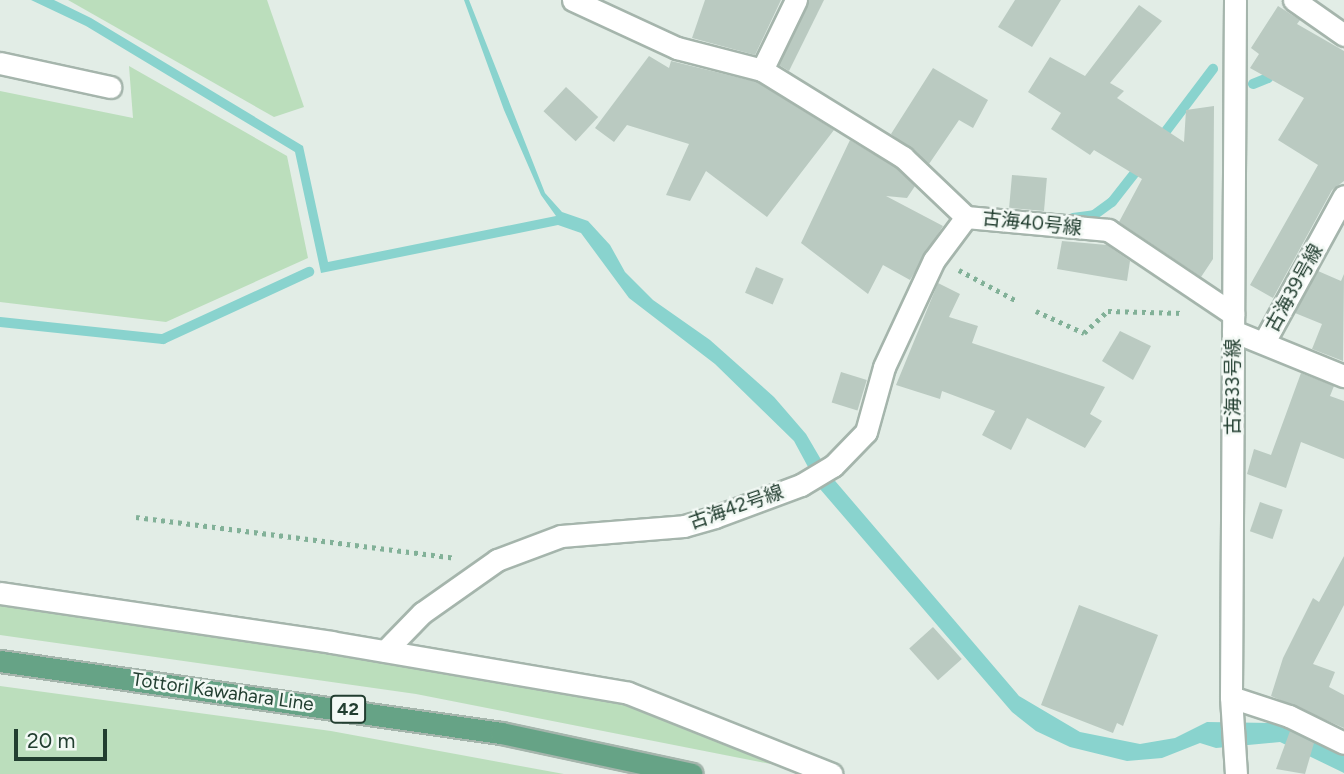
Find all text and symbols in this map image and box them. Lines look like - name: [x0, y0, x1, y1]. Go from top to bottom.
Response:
- street label: 古海40号線: [981, 206, 1083, 240]
- street label: 古海39号線: [1260, 240, 1328, 336]
- street label: 古海33号線: [1222, 339, 1244, 435]
- street label: 古海42号線: [686, 480, 786, 534]
- street label: Tottori Kawahara Line: [131, 668, 315, 716]
- road number: 42: [329, 694, 367, 724]
- scale bar: [18, 714, 110, 758]
- text: 20 m: [27, 728, 75, 753]

